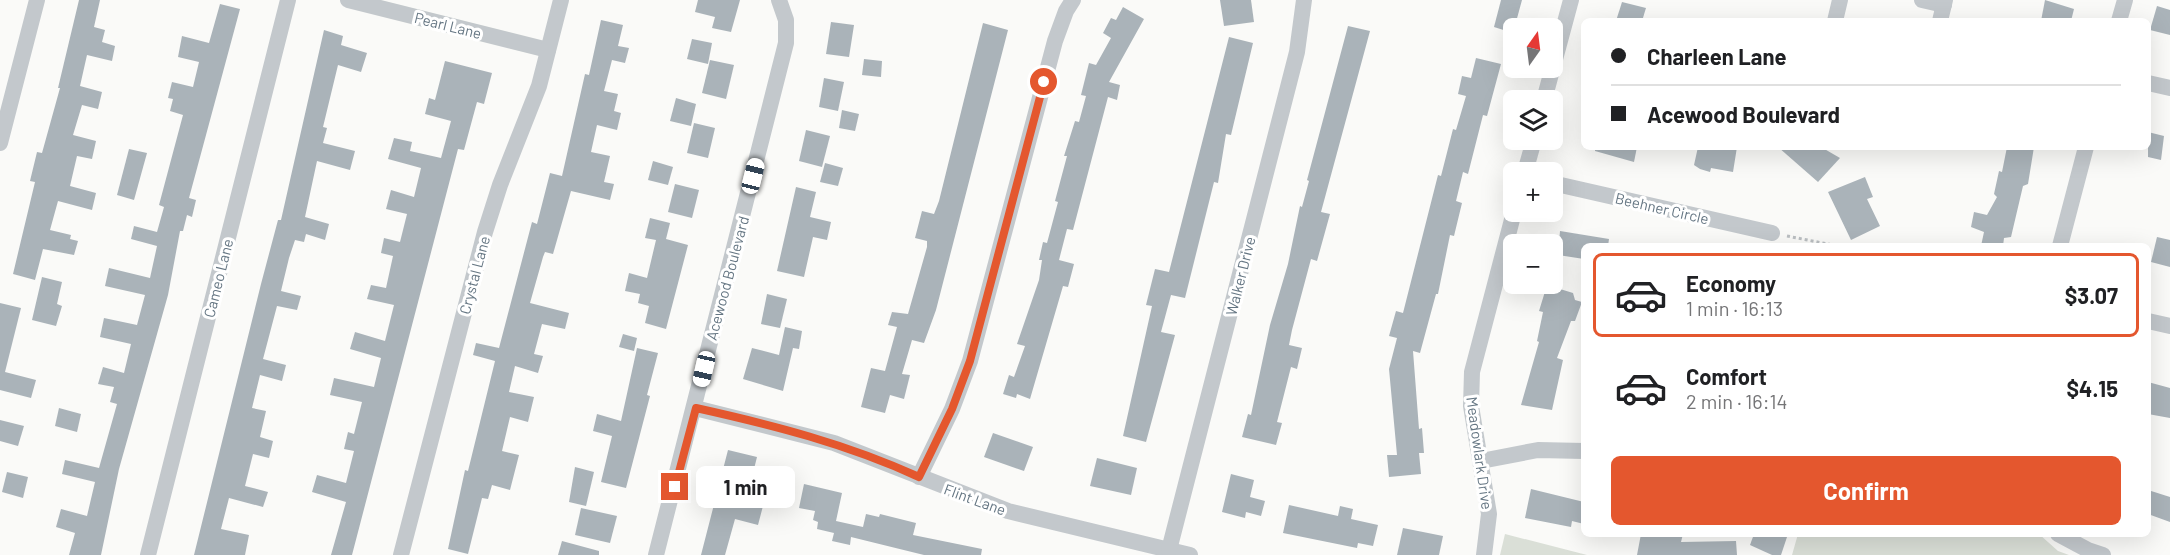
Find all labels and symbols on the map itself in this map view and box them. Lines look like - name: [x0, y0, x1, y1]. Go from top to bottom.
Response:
- street label: Pearl Lane: [413, 8, 483, 42]
- north arrow: [1503, 18, 1563, 78]
- route start: [1030, 68, 1057, 95]
- car: [740, 156, 766, 196]
- street label: Beehner Circle: [1613, 188, 1711, 228]
- street label: Acewood Boulevard: [702, 214, 752, 342]
- street label: Crystal Lane: [455, 234, 493, 316]
- street label: Walker Drive: [1222, 235, 1258, 317]
- street label: Cameo Lane: [200, 237, 236, 319]
- car: [691, 349, 717, 389]
- street label: Meadowlark Drive: [1463, 395, 1497, 511]
- callout: 1 min: [696, 466, 795, 508]
- route end: [661, 473, 688, 500]
- street label: Flint Lane: [942, 480, 1008, 518]

